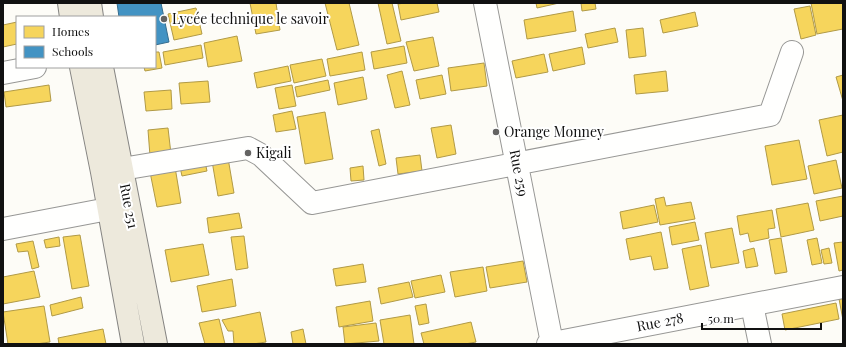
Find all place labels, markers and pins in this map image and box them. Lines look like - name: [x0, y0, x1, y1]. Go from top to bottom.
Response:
- place label: Lycée technique le savoir: [172, 9, 329, 28]
- marker: Lycée technique le savoir: [159, 14, 169, 24]
- place label: Orange Monney: [504, 122, 604, 141]
- marker: Orange Monney: [491, 127, 501, 137]
- place label: Kigali: [256, 143, 292, 162]
- marker: Kigali: [243, 148, 253, 158]

